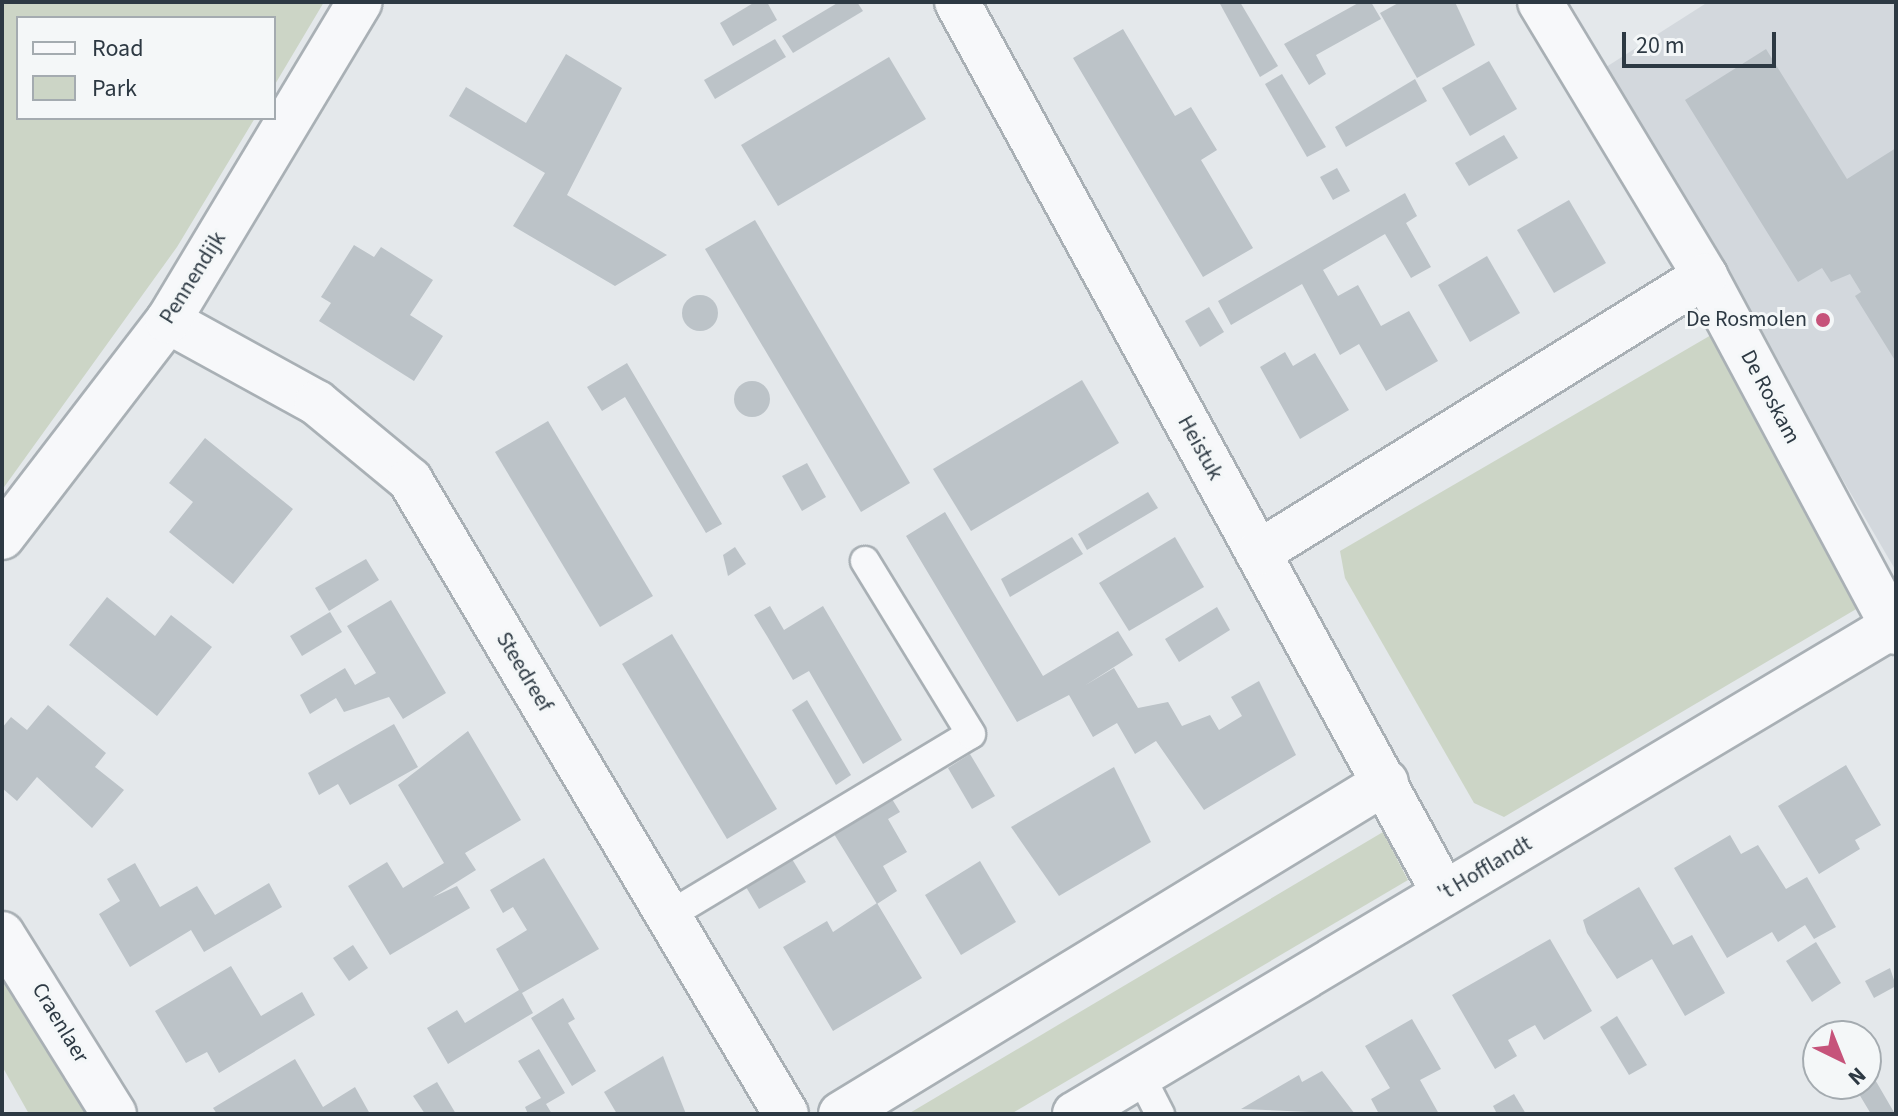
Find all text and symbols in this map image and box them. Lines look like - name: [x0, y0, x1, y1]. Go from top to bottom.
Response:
- legend: [16, 16, 276, 120]
- scale bar: [1626, 16, 1780, 66]
- text: 20 m: [1636, 28, 1685, 63]
- text: Road: [92, 31, 144, 66]
- text: Park: [92, 71, 137, 106]
- street label: Pennendijk: [154, 227, 232, 329]
- place label: De Rosmolen: [1686, 307, 1807, 333]
- marker: De Rosmolen: [1814, 311, 1832, 329]
- street label: De Roskam: [1734, 346, 1806, 448]
- street label: Heistuk: [1172, 411, 1228, 485]
- street label: Steedreef: [490, 627, 558, 717]
- street label: 't Hofflandt: [1433, 831, 1537, 907]
- street label: Craenlaer: [26, 978, 94, 1068]
- north arrow: [1802, 1020, 1882, 1100]
- text: N: [1841, 1059, 1873, 1093]

